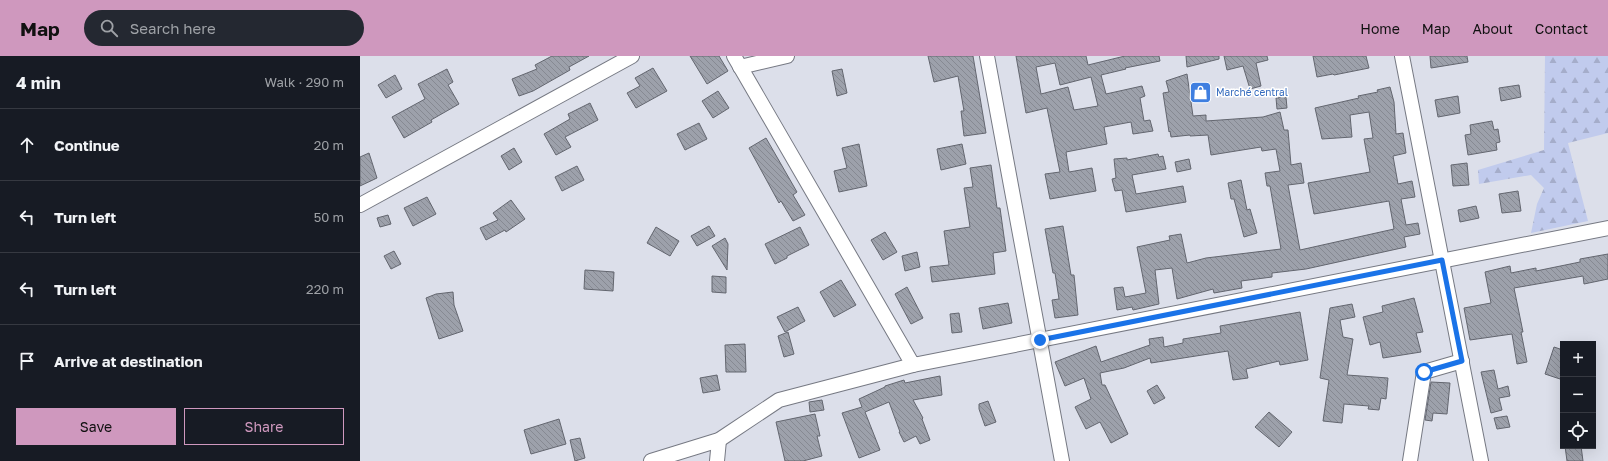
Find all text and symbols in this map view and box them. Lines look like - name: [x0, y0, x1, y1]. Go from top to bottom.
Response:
- search box: [84, 10, 364, 46]
- text: Map: [20, 17, 60, 40]
- icon: search: [98, 17, 120, 39]
- text: Search here: [130, 19, 216, 37]
- text: Home: [1360, 20, 1400, 37]
- text: Map: [1422, 20, 1450, 37]
- text: About: [1472, 20, 1513, 37]
- text: Contact: [1535, 20, 1588, 37]
- text: 4 min: [16, 72, 61, 93]
- text: Walk · 290 m: [265, 74, 344, 90]
- shop icon: Marché central: [1187, 79, 1213, 105]
- place label: Marché central: [1216, 86, 1288, 98]
- icon: ahead: [16, 134, 38, 156]
- text: Continue: [54, 136, 120, 154]
- text: 20 m: [314, 137, 344, 153]
- icon: left: [16, 206, 38, 228]
- text: Turn left: [54, 208, 116, 226]
- text: 50 m: [314, 209, 344, 225]
- icon: left: [16, 278, 38, 300]
- text: Turn left: [54, 280, 116, 298]
- text: 220 m: [306, 281, 344, 297]
- route end: [1031, 331, 1049, 349]
- map controls: [1560, 341, 1596, 449]
- button: +: [1560, 341, 1596, 377]
- icon: arrive: [16, 350, 38, 372]
- text: Arrive at destination: [54, 352, 203, 370]
- route start: [1415, 363, 1433, 381]
- button: −: [1560, 377, 1596, 413]
- button: Save: [16, 408, 176, 445]
- button: Share: [184, 408, 344, 445]
- button: locate: [1560, 413, 1596, 449]

